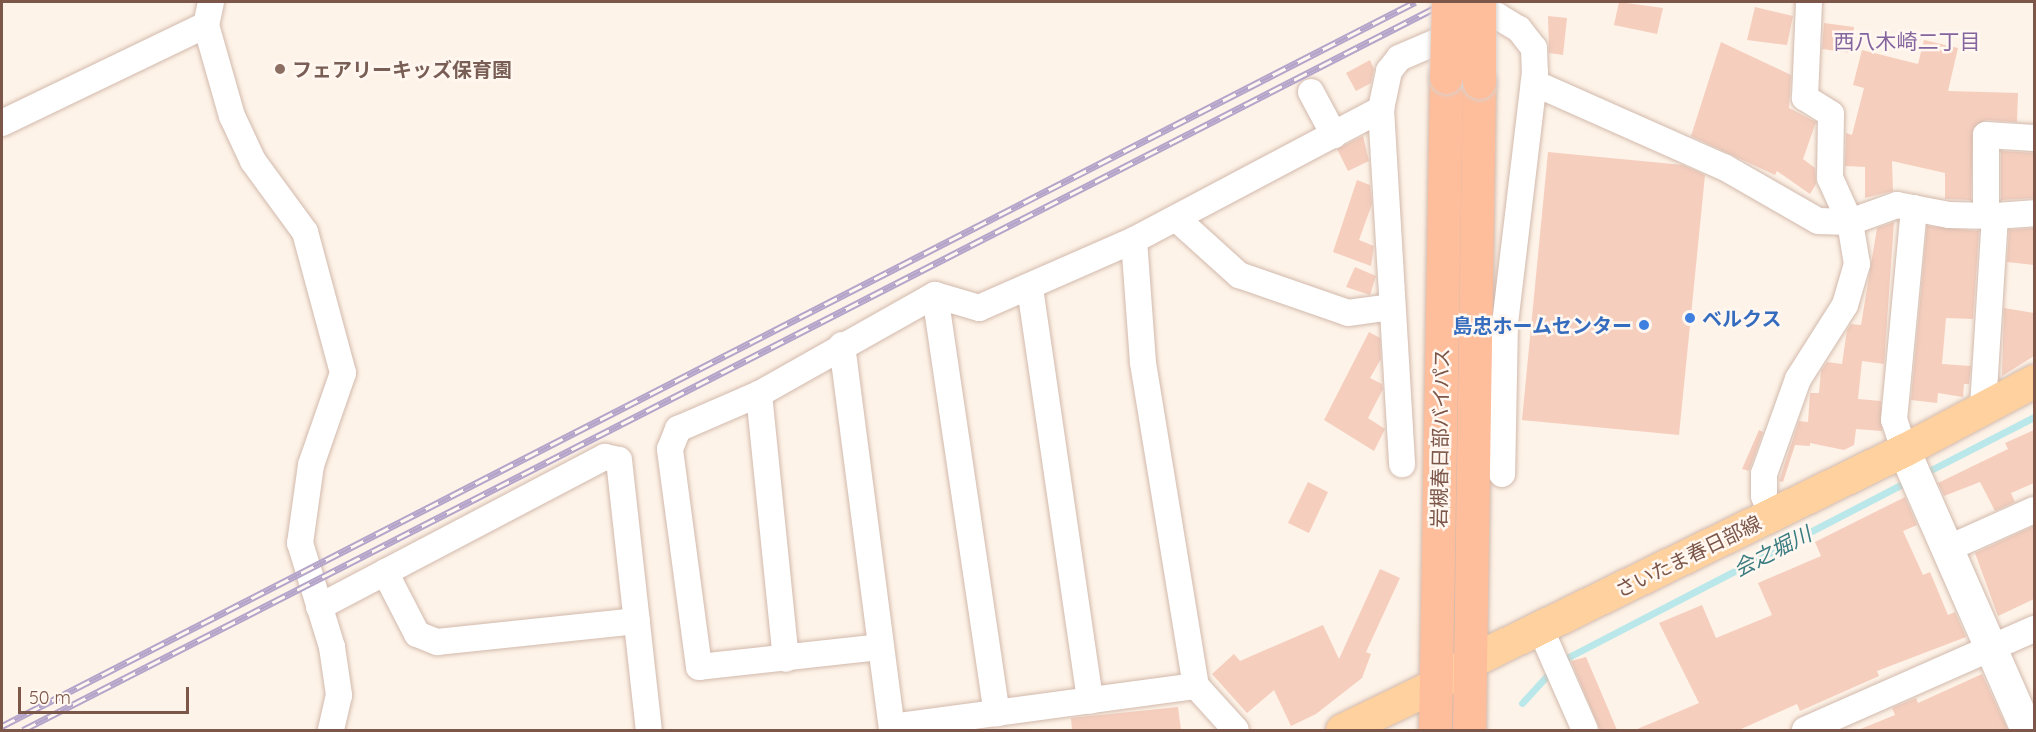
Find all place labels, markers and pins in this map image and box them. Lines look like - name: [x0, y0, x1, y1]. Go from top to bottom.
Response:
- place label: フェアリーキッズ保育園: [292, 57, 512, 81]
- marker: フェアリーキッズ保育園: [273, 62, 287, 76]
- place label: ベルクス: [1702, 306, 1782, 330]
- marker: ベルクス: [1683, 311, 1697, 325]
- place label: 島忠ホームセンター: [1452, 313, 1632, 337]
- marker: 島忠ホームセンター: [1637, 318, 1651, 332]

